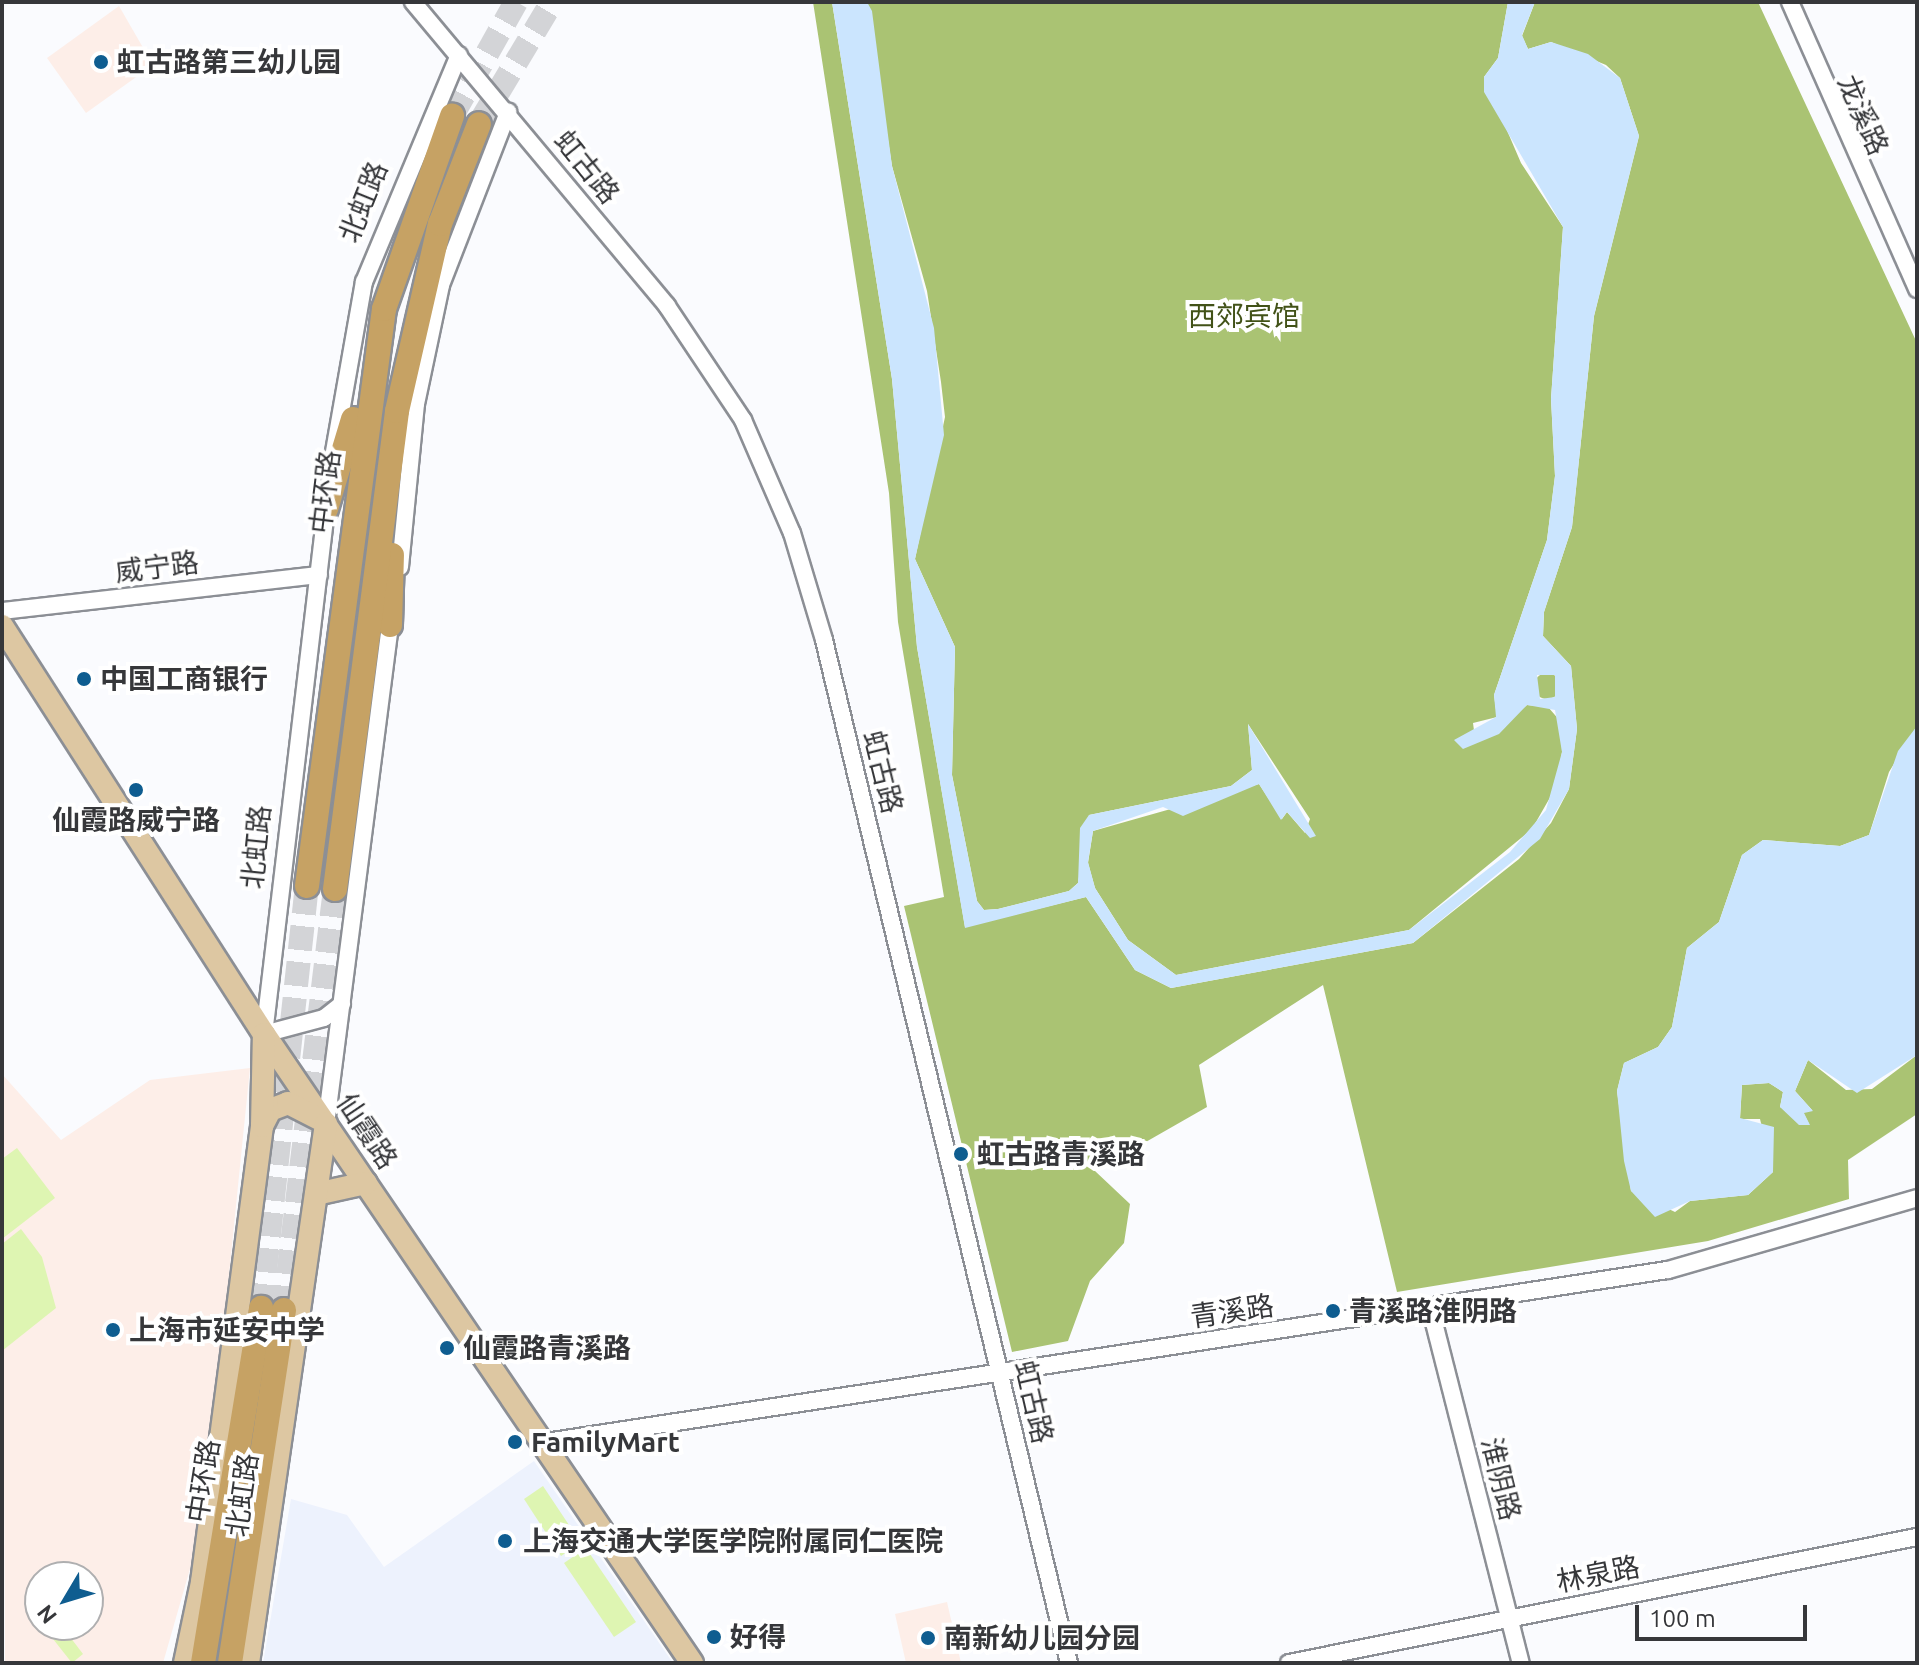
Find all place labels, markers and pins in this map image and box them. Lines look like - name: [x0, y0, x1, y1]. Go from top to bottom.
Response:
- place label: 虹古路第三幼儿园: [117, 45, 341, 79]
- marker: 虹古路第三幼儿园: [92, 53, 110, 71]
- place label: 中国工商银行: [100, 662, 268, 696]
- marker: 中国工商银行: [75, 670, 93, 688]
- marker: 仙霞路威宁路: [127, 781, 145, 799]
- place label: 仙霞路威宁路: [52, 803, 220, 837]
- place label: 虹古路青溪路: [977, 1137, 1145, 1171]
- marker: 虹古路青溪路: [952, 1145, 970, 1163]
- place label: 青溪路淮阴路: [1349, 1294, 1517, 1328]
- marker: 青溪路淮阴路: [1324, 1302, 1342, 1320]
- place label: 上海市延安中学: [129, 1313, 325, 1347]
- marker: 上海市延安中学: [104, 1321, 122, 1339]
- place label: 仙霞路青溪路: [463, 1331, 631, 1365]
- marker: 仙霞路青溪路: [438, 1339, 456, 1357]
- place label: FamilyMart: [531, 1425, 680, 1459]
- marker: FamilyMart: [506, 1433, 524, 1451]
- place label: 上海交通大学医学院附属同仁医院: [523, 1524, 943, 1558]
- marker: 上海交通大学医学院附属同仁医院: [494, 1530, 516, 1552]
- place label: 好得: [730, 1620, 786, 1654]
- place label: 南新幼儿园分园: [944, 1621, 1140, 1655]
- marker: 好得: [705, 1628, 723, 1646]
- marker: 南新幼儿园分园: [919, 1629, 937, 1647]

